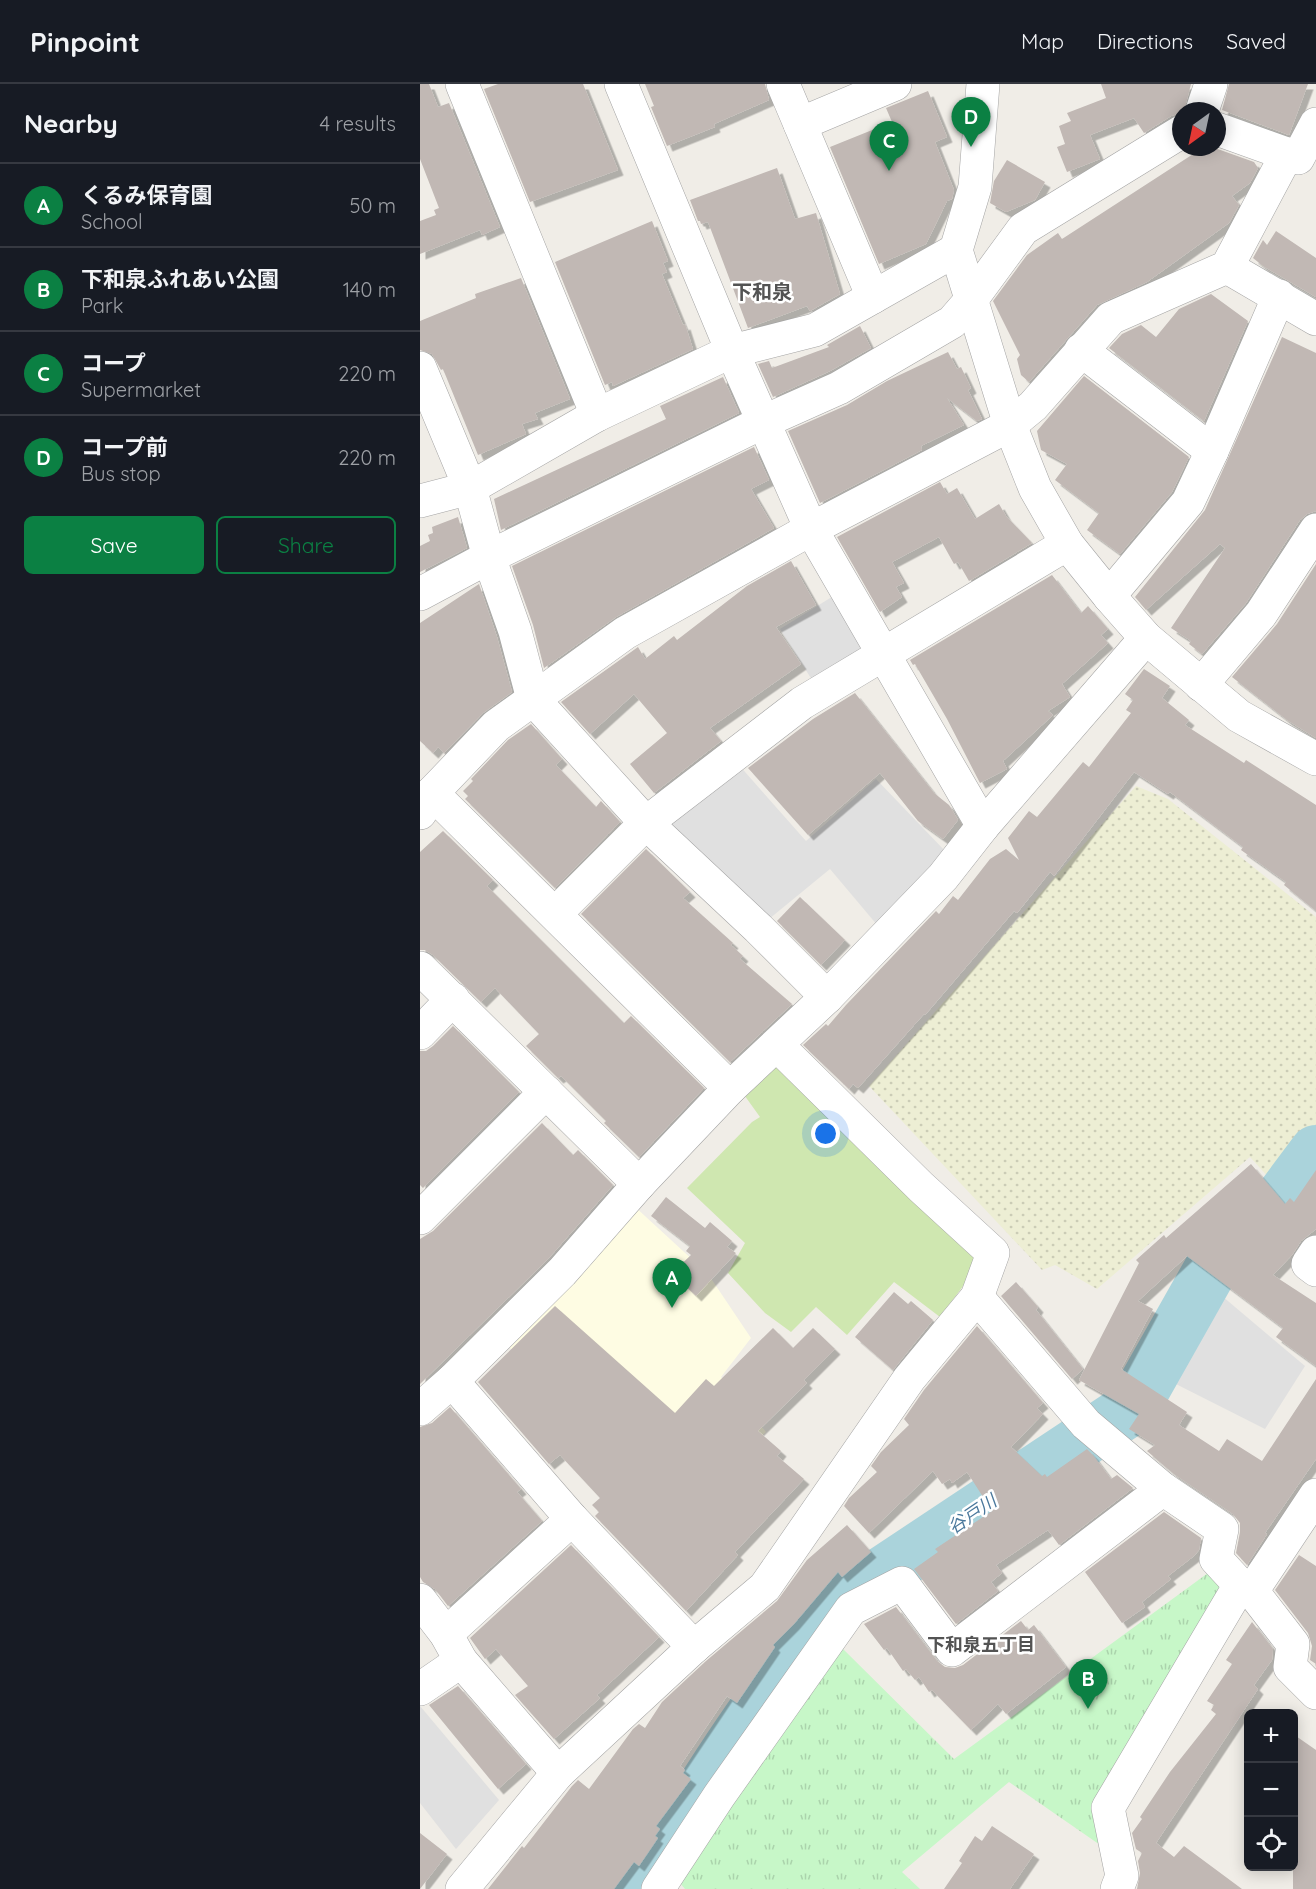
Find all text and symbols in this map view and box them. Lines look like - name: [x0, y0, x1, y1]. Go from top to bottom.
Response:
- text: Pinpoint: [30, 24, 140, 59]
- text: Map: [1021, 28, 1064, 54]
- text: Directions: [1097, 28, 1193, 54]
- text: Saved: [1226, 28, 1286, 54]
- pin: D: [952, 98, 990, 147]
- north arrow: [1172, 102, 1226, 156]
- text: Nearby: [24, 107, 118, 140]
- text: 4 results: [320, 111, 396, 136]
- pin: C: [870, 122, 908, 171]
- text: くるみ保育園: [81, 181, 213, 209]
- text: A: [37, 193, 50, 218]
- text: 50 m: [350, 193, 396, 218]
- text: School: [81, 209, 143, 234]
- text: 下和泉ふれあい公園: [81, 265, 279, 293]
- text: B: [37, 277, 50, 302]
- text: 140 m: [343, 277, 396, 302]
- district label: 下和泉: [732, 279, 792, 304]
- text: Park: [81, 293, 123, 318]
- text: コープ: [81, 349, 146, 377]
- text: C: [37, 361, 50, 386]
- text: 220 m: [338, 361, 396, 386]
- text: Supermarket: [81, 377, 201, 402]
- text: コープ前: [81, 433, 168, 461]
- text: D: [36, 445, 51, 470]
- text: 220 m: [338, 445, 396, 470]
- text: Bus stop: [81, 461, 161, 486]
- button: Save: [24, 516, 204, 574]
- button: Share: [216, 516, 396, 574]
- your location: [811, 1119, 840, 1148]
- pin: A: [652, 1258, 692, 1308]
- water label: 谷戸川: [943, 1488, 1002, 1539]
- district label: 下和泉五丁目: [927, 1633, 1035, 1656]
- pin: B: [1068, 1660, 1108, 1709]
- map controls: [1244, 1709, 1298, 1871]
- button: +: [1244, 1709, 1298, 1763]
- button: −: [1244, 1763, 1298, 1817]
- button: locate: [1244, 1817, 1298, 1871]

